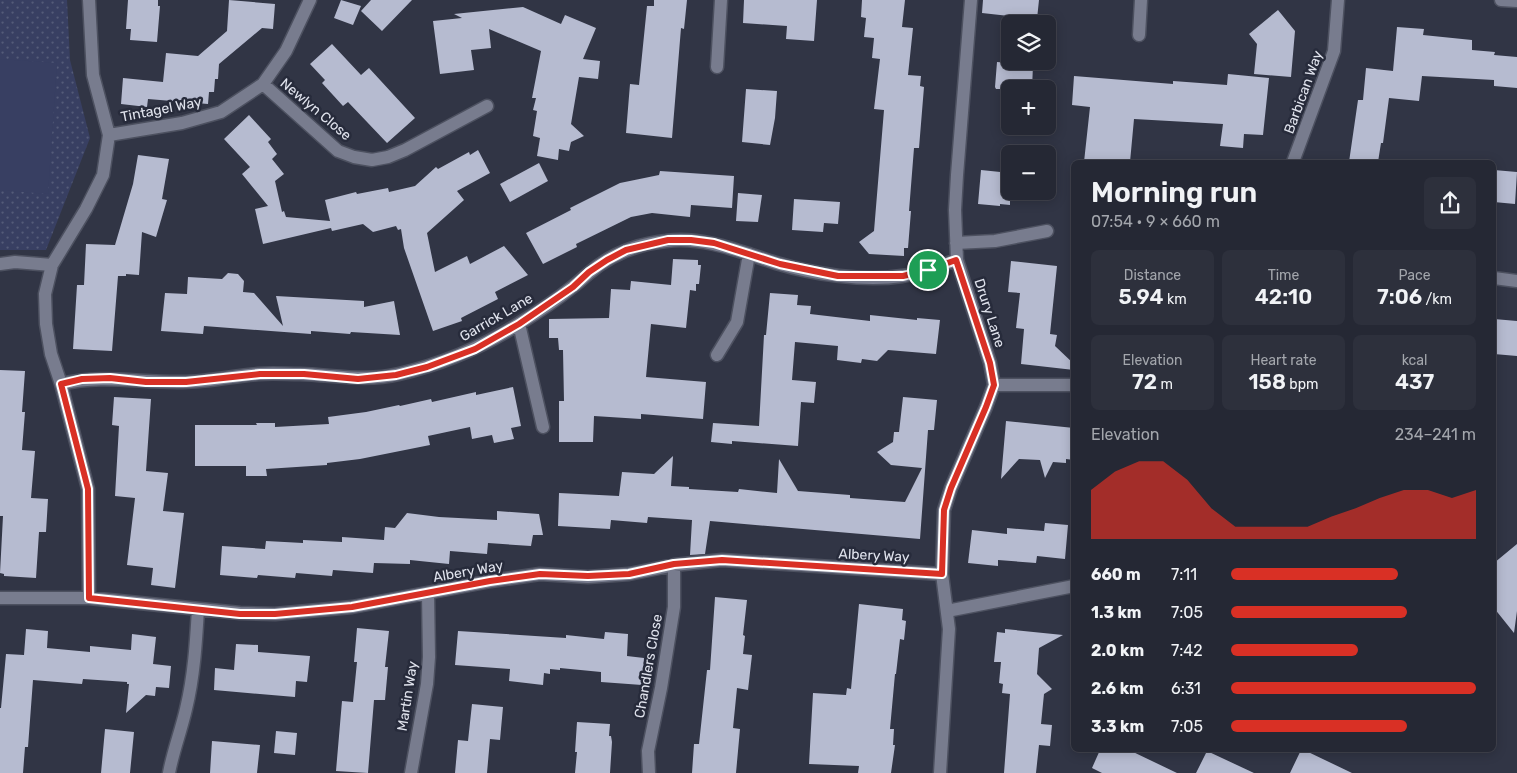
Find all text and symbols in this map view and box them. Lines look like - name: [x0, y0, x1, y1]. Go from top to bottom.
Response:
- map controls: [1001, 15, 1056, 200]
- button: layers: [1001, 15, 1056, 70]
- street label: Barbican Way: [1281, 48, 1327, 136]
- street label: Newlyn Close: [277, 75, 355, 144]
- button: +: [1001, 80, 1056, 135]
- street label: Tintagel Way: [119, 93, 203, 126]
- button: −: [1001, 145, 1056, 200]
- text: Morning run: [1091, 176, 1257, 209]
- button: share: [1424, 177, 1476, 229]
- text: 07:54 · 9 × 660 m: [1091, 212, 1220, 231]
- pin: [907, 249, 949, 291]
- icon: arrive: [914, 256, 942, 284]
- text: Distance: [1124, 267, 1181, 284]
- text: Time: [1268, 267, 1299, 284]
- text: Pace: [1398, 267, 1431, 284]
- street label: Drury Lane: [970, 277, 1009, 350]
- text: 5.94: [1118, 284, 1164, 309]
- text: 42:10: [1255, 284, 1312, 309]
- text: 7:06: [1377, 284, 1422, 309]
- street label: Garrick Lane: [457, 290, 536, 345]
- text: km: [1164, 291, 1187, 308]
- text: /km: [1422, 291, 1452, 308]
- text: Elevation: [1123, 352, 1183, 369]
- text: Heart rate: [1251, 352, 1316, 369]
- text: kcal: [1402, 352, 1427, 369]
- text: 72: [1132, 369, 1157, 394]
- text: 158: [1249, 369, 1286, 394]
- text: 437: [1395, 369, 1434, 394]
- text: m: [1157, 376, 1173, 393]
- text: bpm: [1286, 376, 1318, 393]
- text: Elevation: [1091, 425, 1160, 444]
- text: 234–241 m: [1395, 425, 1476, 444]
- street label: Albery Way: [838, 545, 910, 566]
- street label: Albery Way: [432, 557, 505, 586]
- text: 660 m: [1091, 565, 1141, 584]
- text: 7:11: [1171, 565, 1197, 584]
- text: 1.3 km: [1091, 603, 1141, 622]
- text: 7:05: [1171, 603, 1203, 622]
- street label: Chandlers Close: [631, 613, 666, 719]
- text: 2.0 km: [1091, 641, 1144, 660]
- text: 7:42: [1171, 641, 1203, 660]
- street label: Martin Way: [394, 659, 421, 732]
- text: 2.6 km: [1091, 679, 1144, 698]
- text: 6:31: [1171, 679, 1201, 698]
- text: 3.3 km: [1091, 717, 1144, 736]
- text: 7:05: [1171, 717, 1203, 736]

